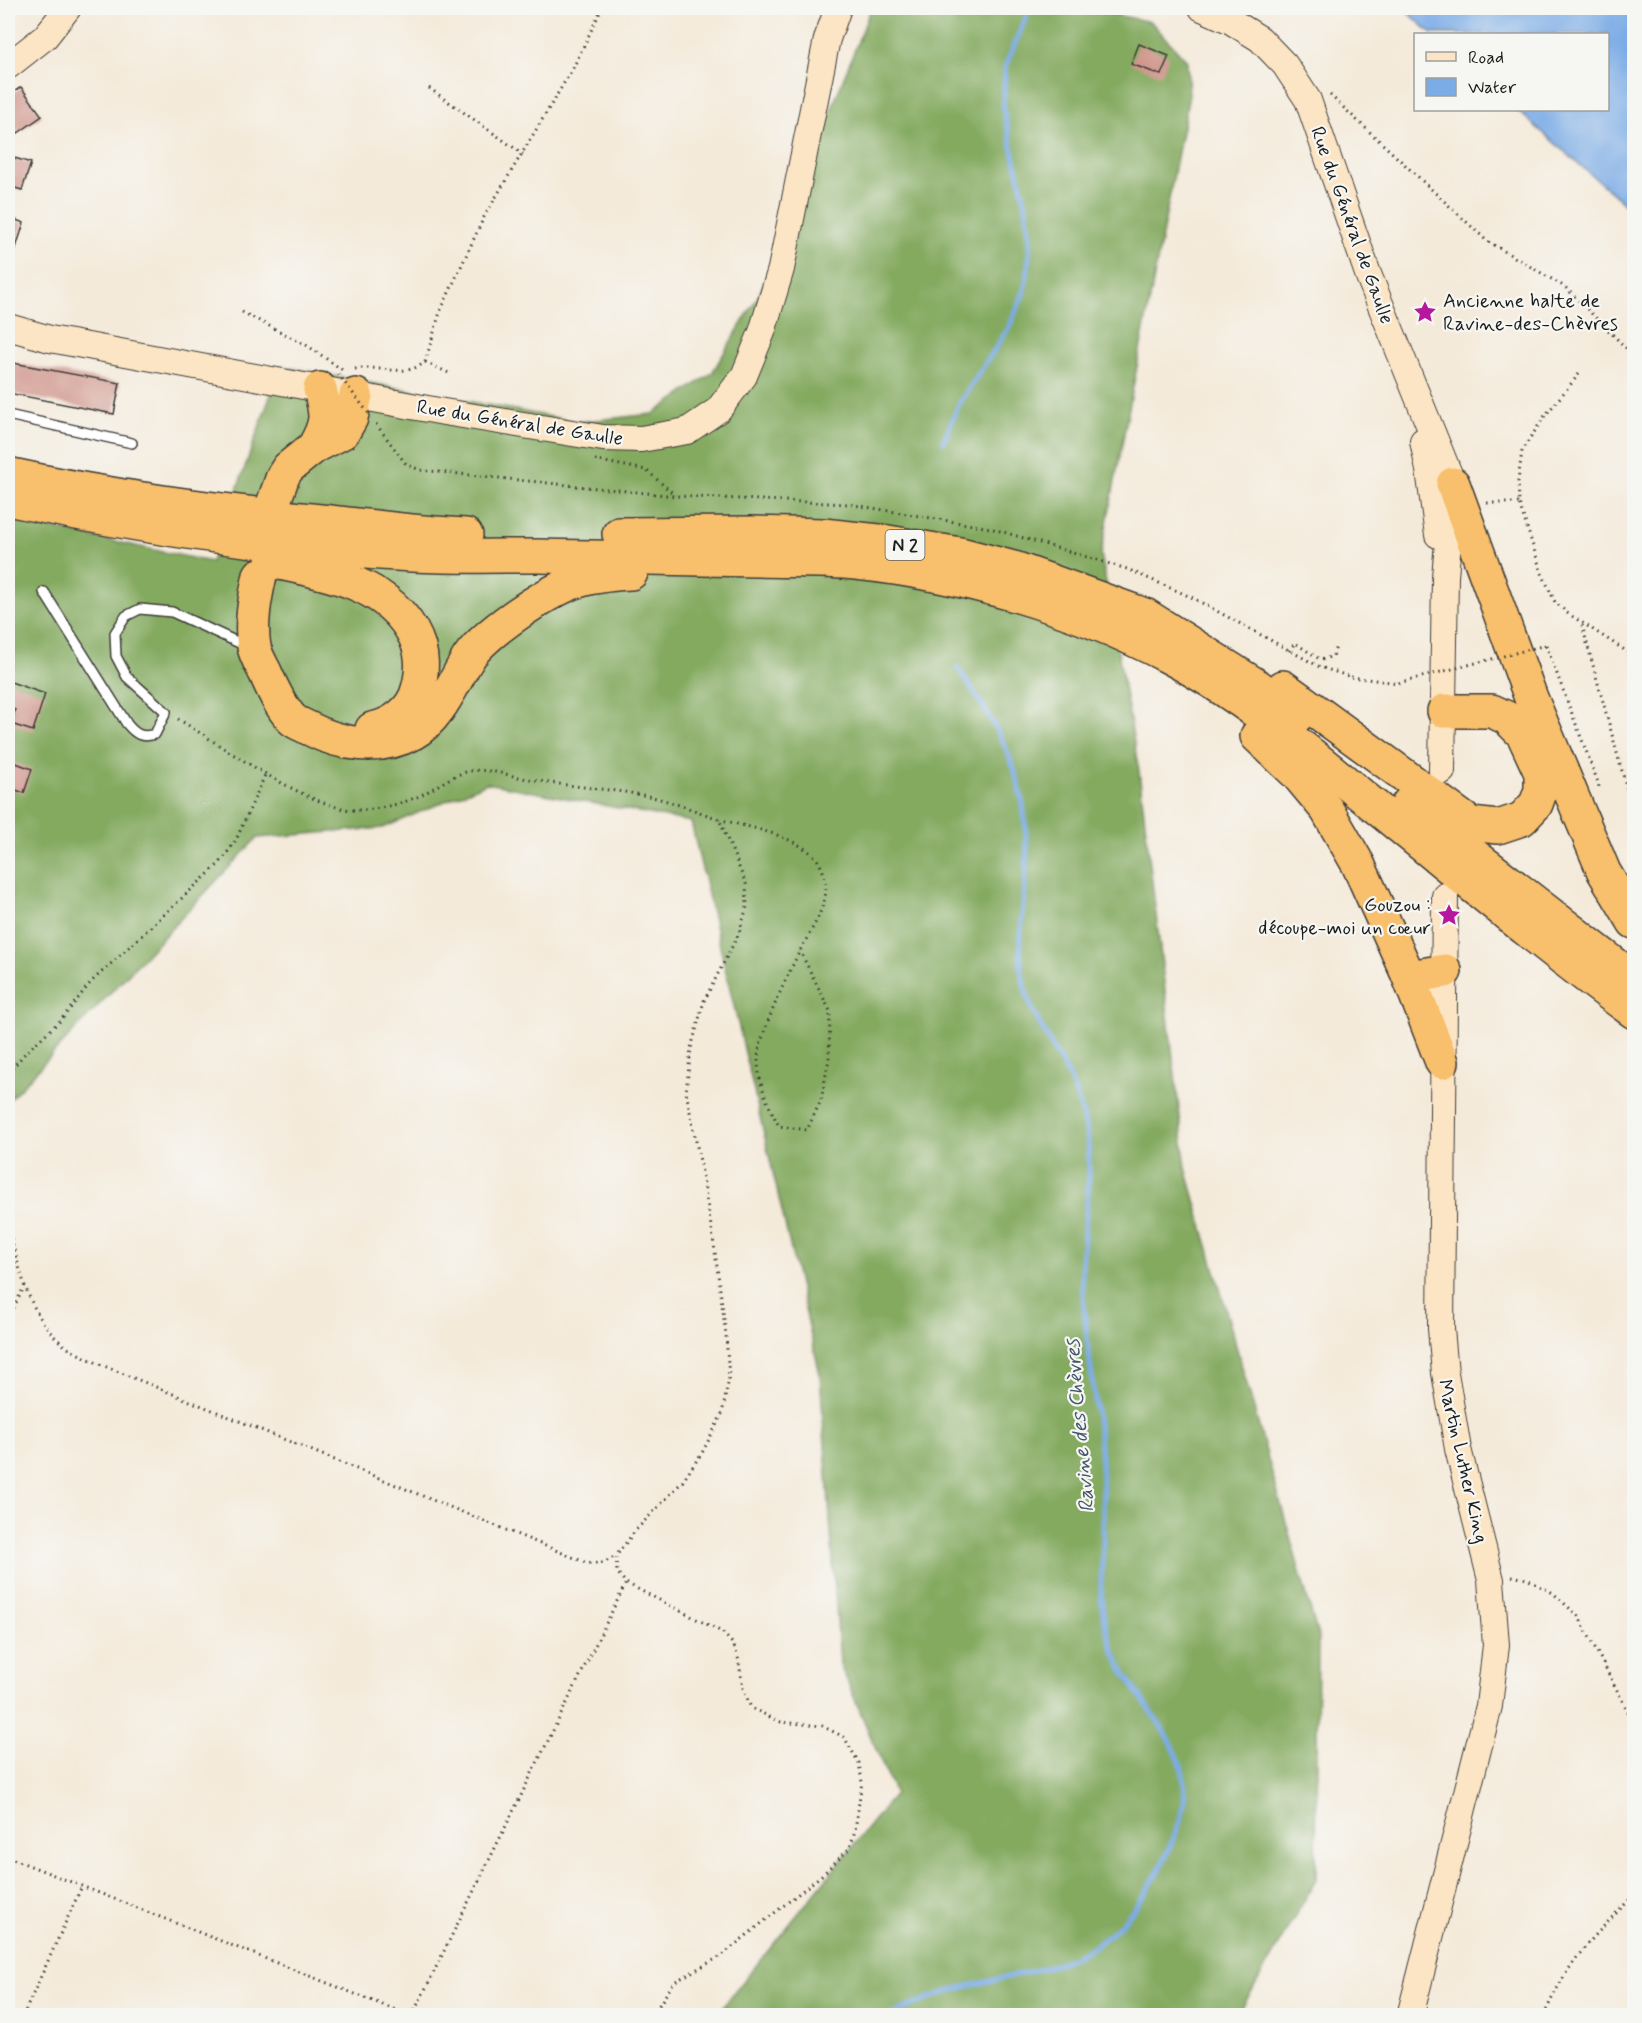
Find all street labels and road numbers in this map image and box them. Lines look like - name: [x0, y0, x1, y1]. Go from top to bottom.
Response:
- street label: Rue du Général de Gaulle: [1303, 123, 1400, 328]
- street label: Rue du Général de Gaulle: [415, 394, 625, 453]
- road number: N 2: [886, 530, 924, 560]
- street label: Martin Luther King: [1431, 1377, 1495, 1546]

